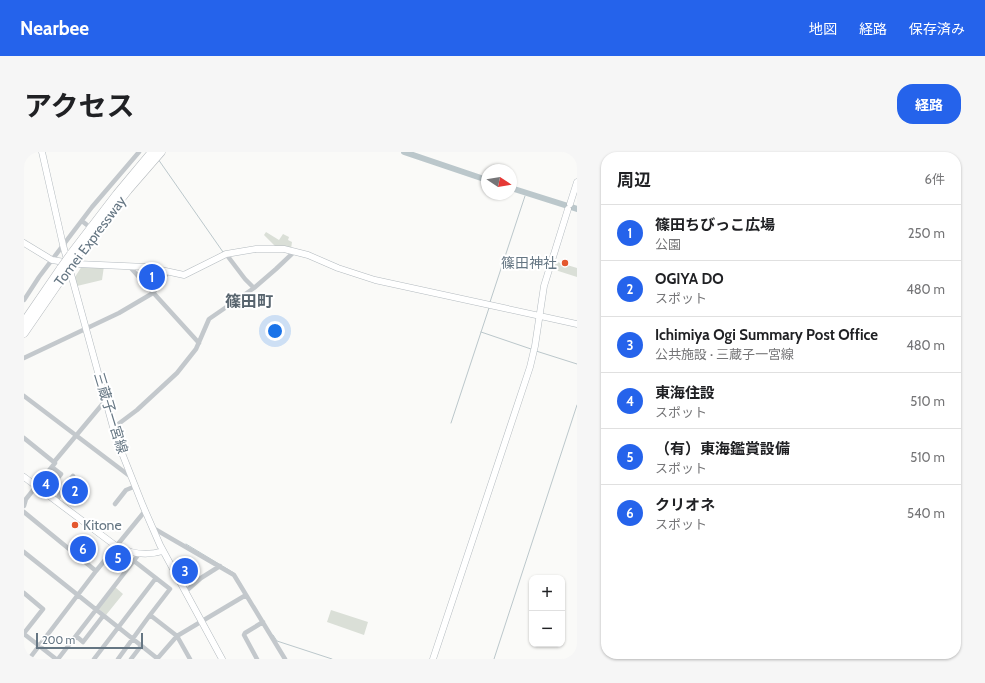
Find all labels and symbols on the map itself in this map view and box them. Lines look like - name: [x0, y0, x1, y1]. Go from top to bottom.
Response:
- north arrow: [481, 164, 517, 200]
- street label: Tomei Expressway: [50, 192, 130, 290]
- place label: 篠田神社: [501, 254, 557, 272]
- marker: 篠田神社: [560, 258, 570, 268]
- pin: 1: [139, 262, 165, 292]
- district label: 篠田町: [225, 292, 273, 311]
- your location: [265, 321, 285, 341]
- street label: 三蔵子一宮線: [90, 370, 132, 456]
- pin: 4: [33, 469, 59, 499]
- pin: 2: [62, 476, 88, 506]
- place label: Kitone: [83, 516, 122, 534]
- marker: Kitone: [70, 520, 80, 530]
- pin: 6: [70, 534, 96, 564]
- pin: 5: [105, 543, 131, 573]
- pin: 3: [172, 556, 198, 586]
- scale bar: [36, 631, 143, 650]

